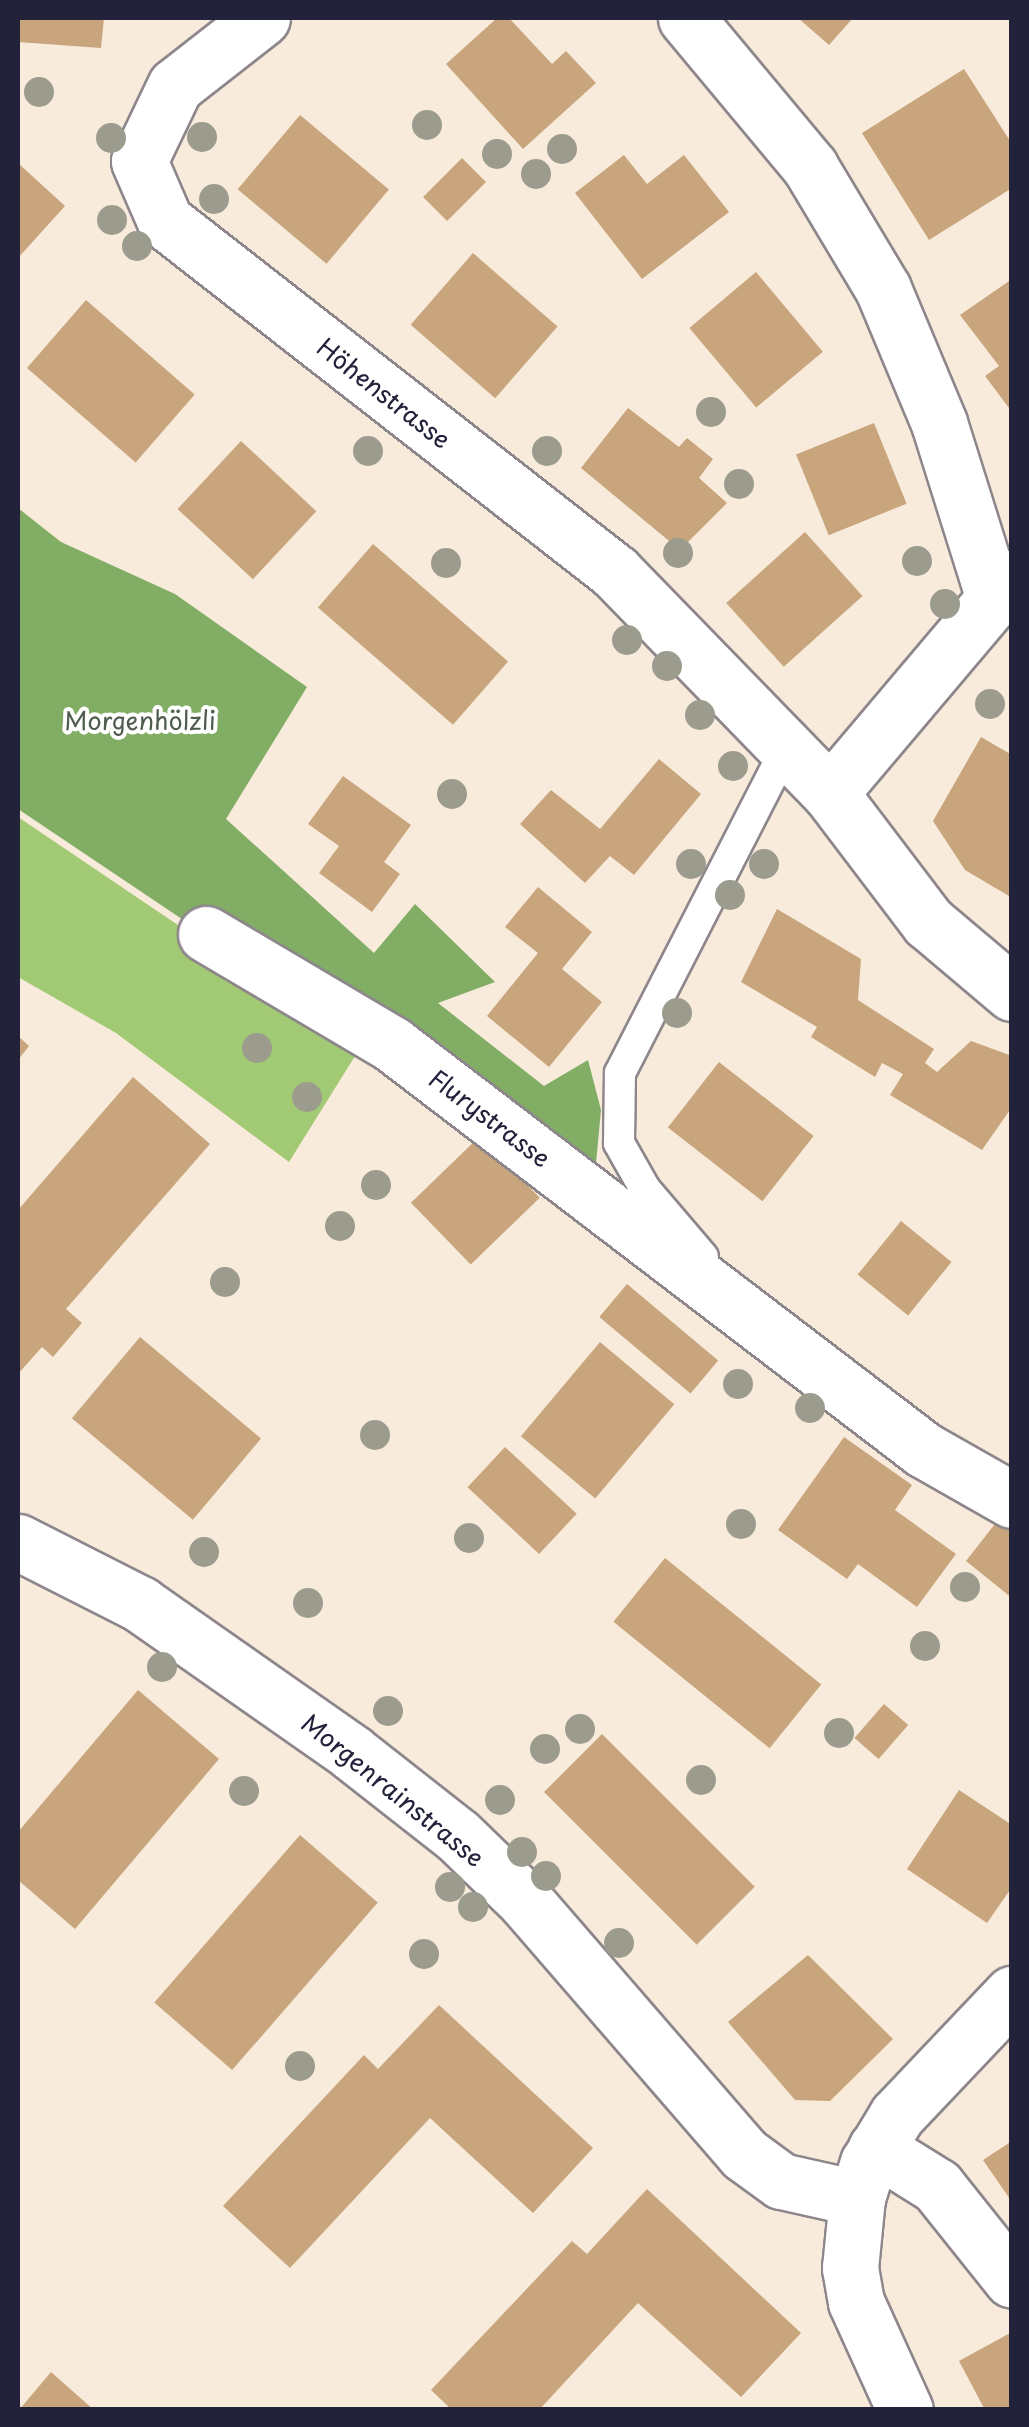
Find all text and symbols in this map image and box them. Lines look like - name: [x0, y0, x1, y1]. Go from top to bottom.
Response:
- street label: Höhenstrasse: [311, 332, 457, 454]
- park label: Morgenhölzli: [64, 705, 216, 735]
- street label: Flurystrasse: [424, 1063, 556, 1173]
- street label: Morgenrainstrasse: [296, 1707, 490, 1873]

